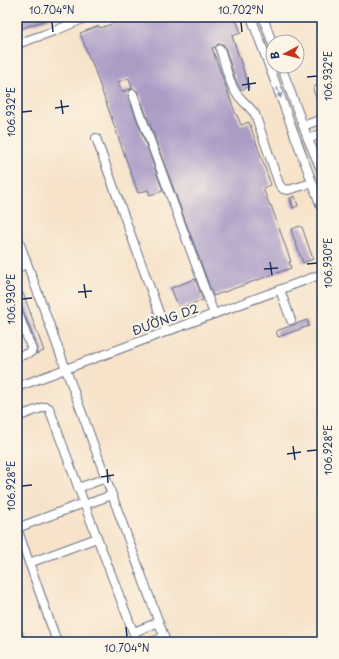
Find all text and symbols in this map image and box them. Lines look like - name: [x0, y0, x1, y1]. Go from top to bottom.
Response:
- text: 10.704°N: [29, 2, 75, 17]
- text: 10.702°N: [218, 2, 264, 17]
- north arrow: [265, 34, 305, 74]
- text: B: [266, 50, 283, 60]
- text: 106.932°E: [320, 51, 335, 101]
- text: 106.932°E: [3, 87, 18, 137]
- one-way arrow: [277, 87, 283, 99]
- text: 106.930°E: [320, 238, 335, 288]
- text: 106.930°E: [3, 274, 18, 324]
- street label: ĐƯỜNG D2: [129, 299, 201, 339]
- text: 106.928°E: [320, 425, 335, 475]
- text: 106.928°E: [3, 461, 18, 511]
- text: 10.704°N: [104, 640, 150, 655]

